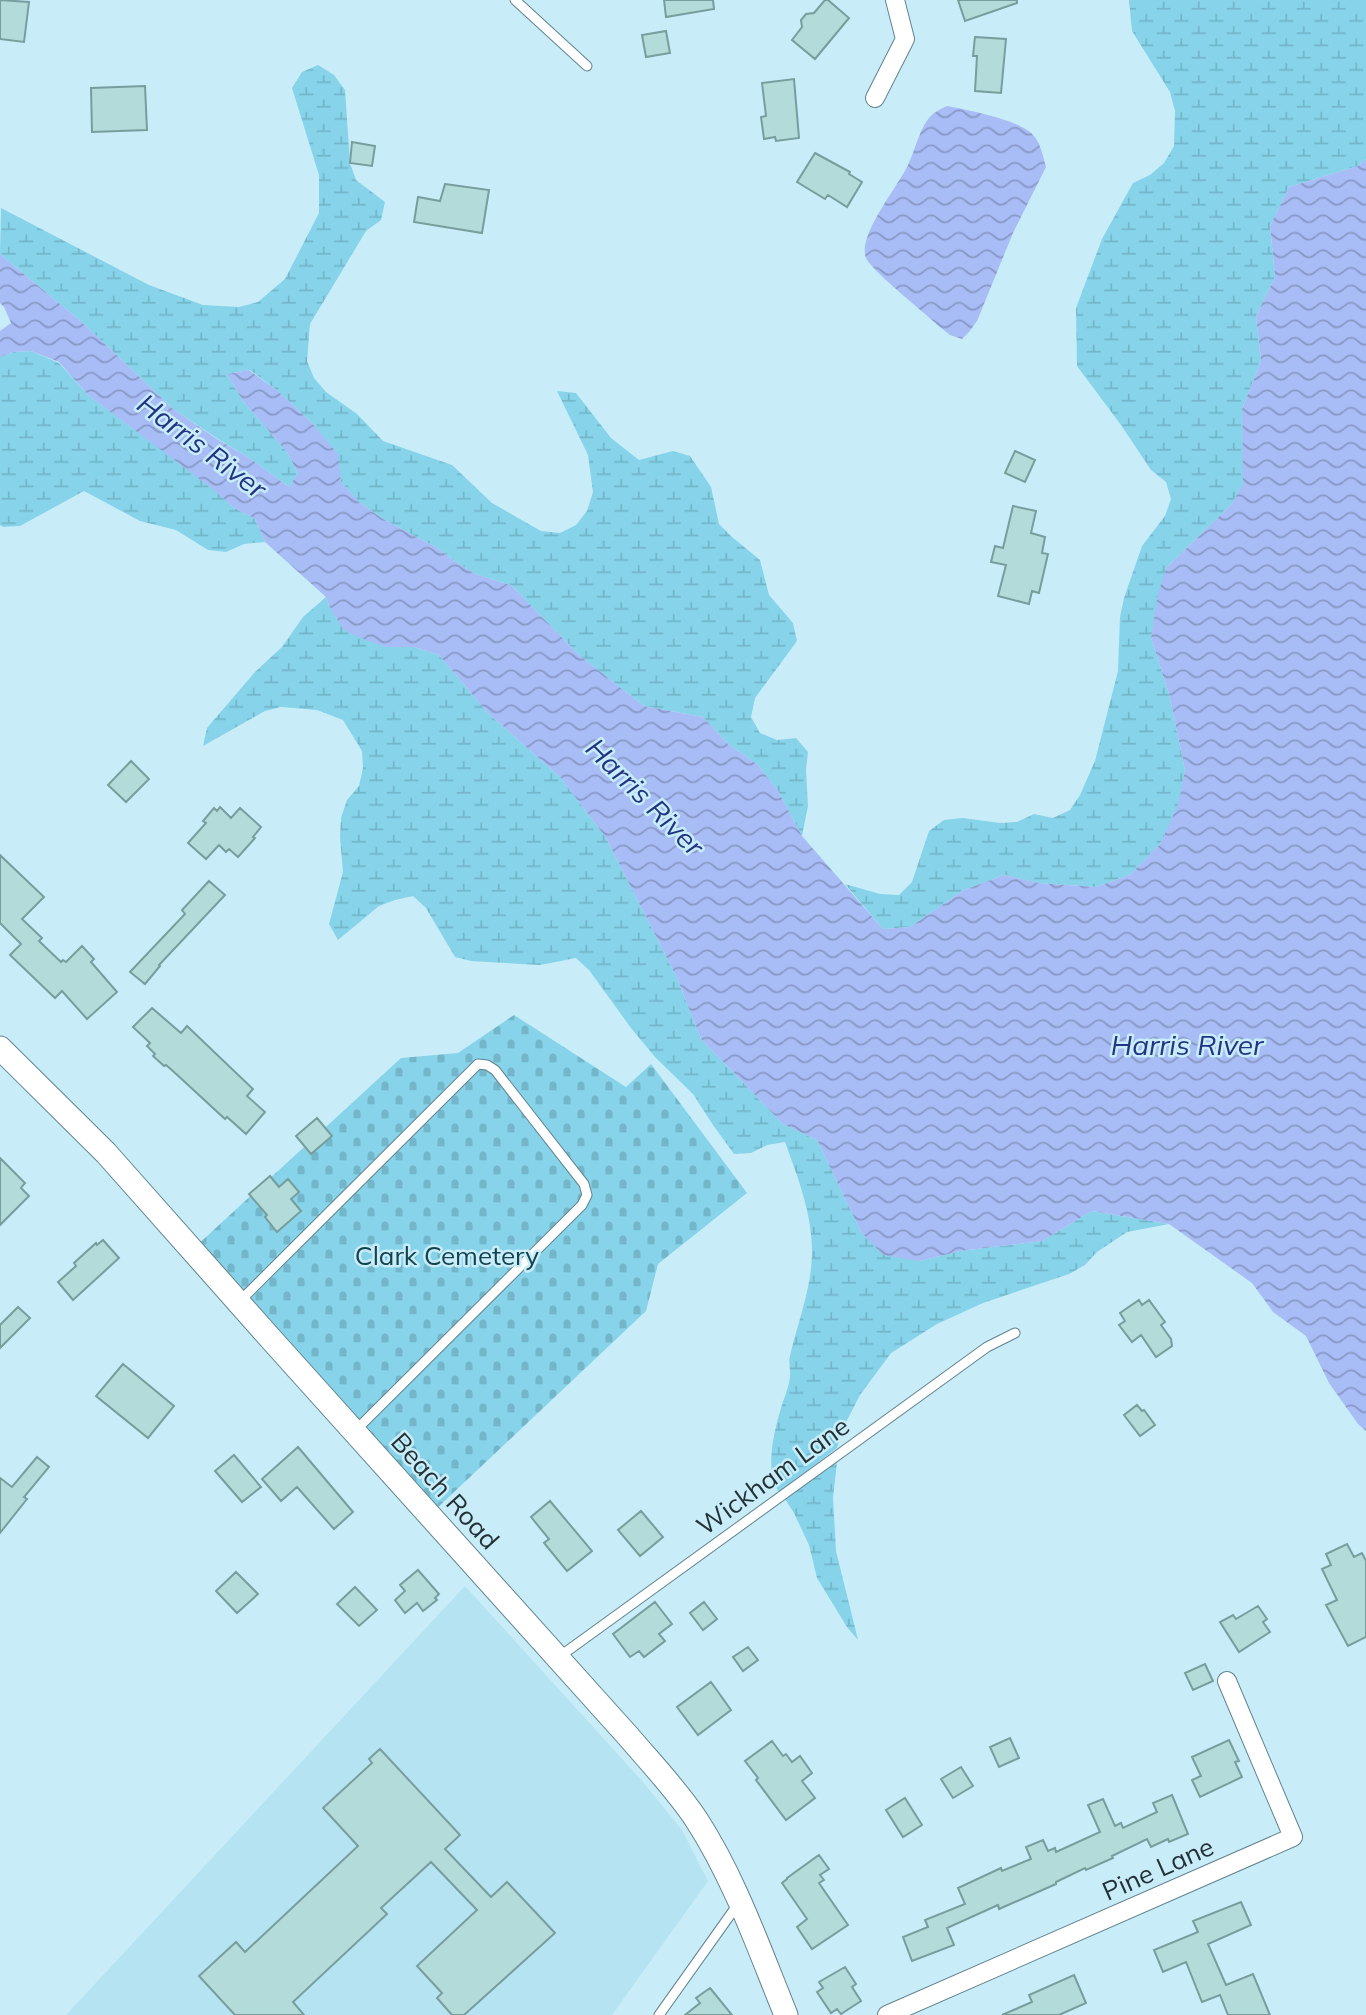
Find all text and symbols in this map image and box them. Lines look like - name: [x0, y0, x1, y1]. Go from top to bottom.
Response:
- water label: Harris River: [131, 386, 275, 507]
- water label: Harris River: [579, 730, 713, 864]
- water label: Harris River: [1111, 1027, 1265, 1062]
- park label: Clark Cemetery: [355, 1239, 539, 1272]
- street label: Wickham Lane: [690, 1409, 856, 1542]
- street label: Beach Road: [384, 1425, 507, 1556]
- street label: Pine Lane: [1097, 1829, 1219, 1908]

